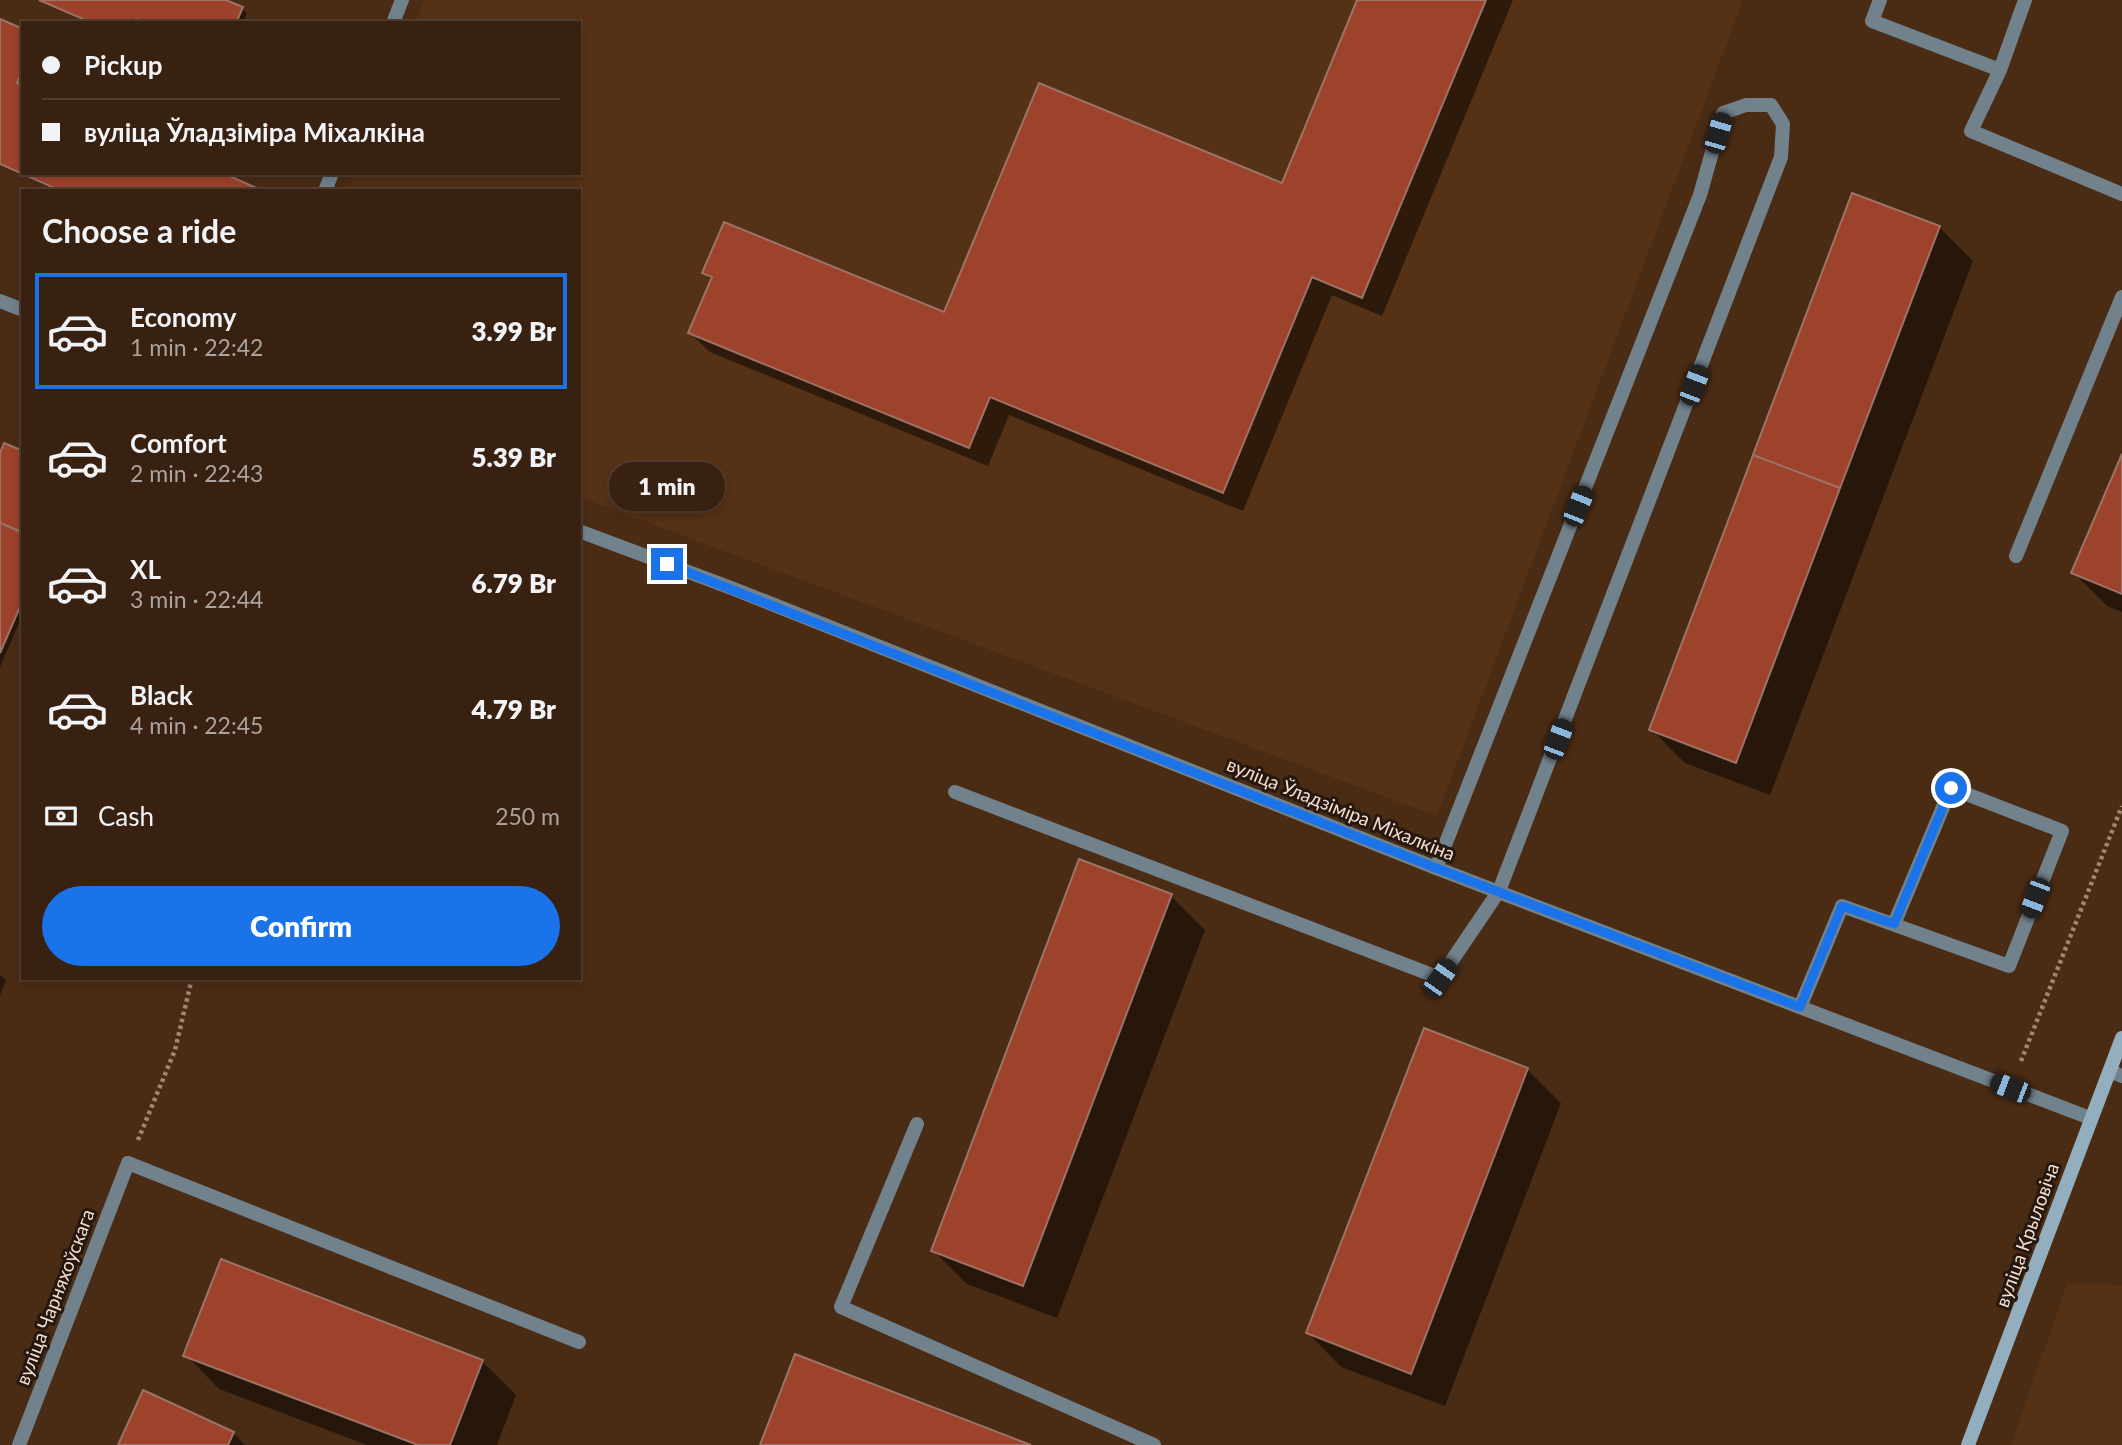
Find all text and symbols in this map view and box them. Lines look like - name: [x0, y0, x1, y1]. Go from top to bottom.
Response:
- text: Pickup: [84, 49, 163, 81]
- car: [1703, 110, 1734, 156]
- text: вуліца Ўладзіміра Міхалкіна: [84, 116, 425, 148]
- text: Choose a ride: [42, 211, 236, 250]
- icon: car: [46, 300, 109, 363]
- text: Economy: [130, 301, 236, 333]
- text: 3.99 Br: [471, 315, 556, 347]
- text: 1 min · 22:42: [130, 333, 263, 361]
- car: [1677, 362, 1712, 408]
- icon: car: [46, 426, 109, 489]
- text: Comfort: [130, 427, 227, 459]
- text: 5.39 Br: [471, 441, 556, 473]
- text: 2 min · 22:43: [130, 459, 263, 487]
- callout: 1 min: [609, 462, 725, 512]
- text: 1 min: [638, 472, 696, 500]
- car: [1561, 483, 1596, 529]
- route end: [651, 548, 683, 580]
- icon: car: [46, 552, 109, 615]
- text: XL: [130, 553, 161, 585]
- text: 6.79 Br: [471, 567, 556, 599]
- text: 3 min · 22:44: [130, 585, 263, 613]
- icon: car: [46, 678, 109, 741]
- text: Black: [130, 679, 193, 711]
- text: 4.79 Br: [471, 693, 556, 725]
- text: 4 min · 22:45: [130, 711, 263, 739]
- car: [1541, 716, 1576, 762]
- street label: вуліца Ўладзіміра Міхалкіна: [1224, 752, 1459, 865]
- route start: [1935, 772, 1967, 804]
- icon: cash: [42, 797, 80, 835]
- text: Cash: [98, 800, 154, 832]
- text: 250 m: [495, 802, 560, 830]
- car: [2018, 875, 2053, 921]
- button: Confirm: [42, 886, 560, 966]
- car: [1420, 955, 1461, 1001]
- car: [1987, 1071, 2034, 1105]
- street label: вуліца Крыловіча: [1990, 1160, 2063, 1310]
- street label: вуліца Чарняхоўскага: [10, 1206, 99, 1388]

